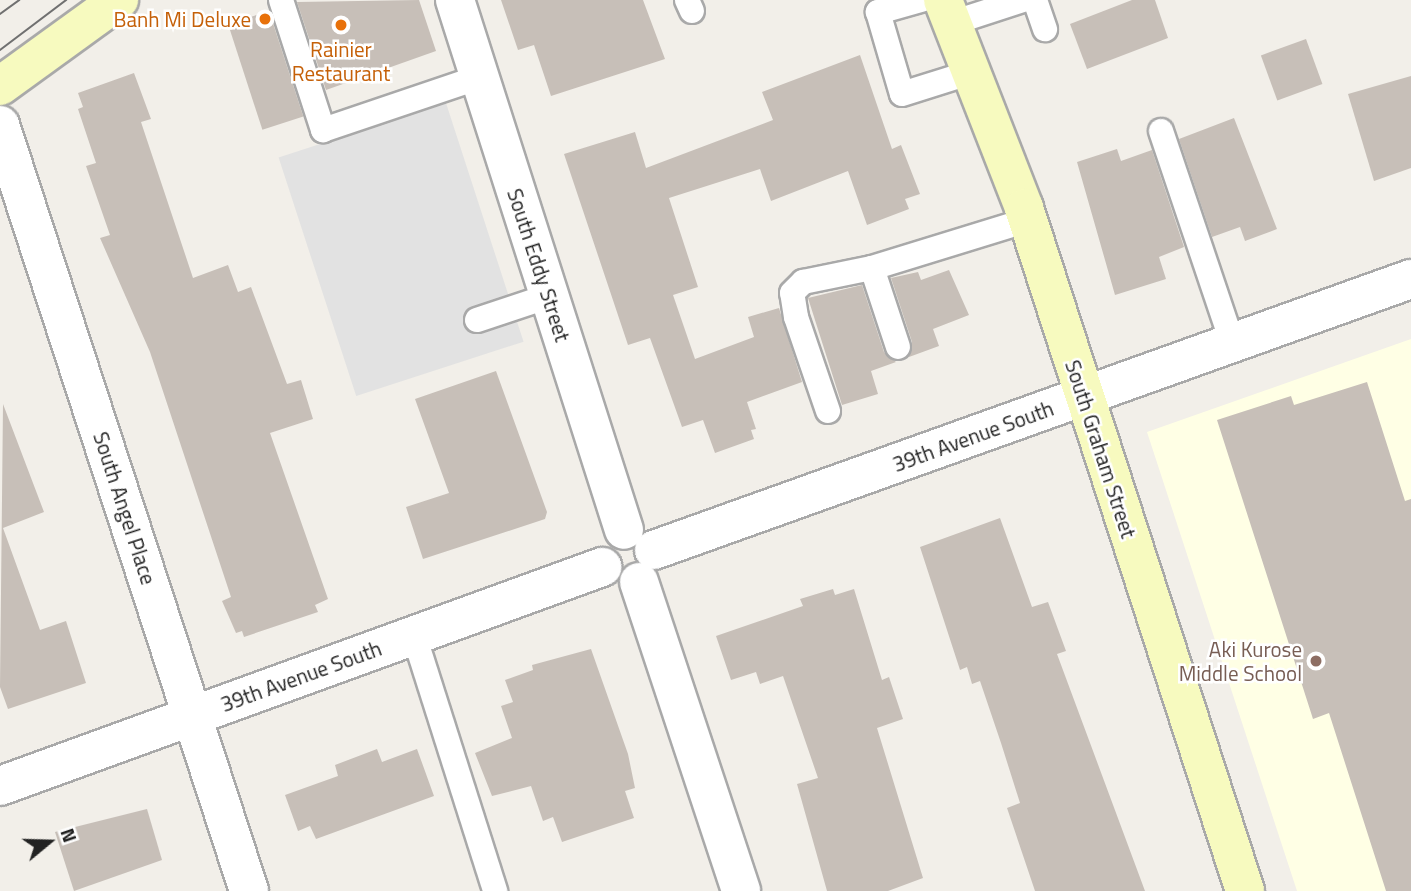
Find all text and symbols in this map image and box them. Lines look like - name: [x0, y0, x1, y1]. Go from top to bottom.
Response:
- place label: Banh Mi Deluxe: [114, 6, 251, 32]
- marker: Banh Mi Deluxe: [257, 11, 273, 27]
- marker: Rainier Restaurant: [333, 17, 349, 33]
- place label: Rainier Restaurant: [292, 36, 390, 86]
- street label: South Eddy Street: [502, 185, 576, 345]
- street label: South Graham Street: [1060, 357, 1142, 541]
- street label: 39th Avenue South: [889, 395, 1057, 477]
- street label: South Angel Place: [88, 428, 162, 588]
- street label: 39th Avenue South: [217, 635, 385, 717]
- place label: Aki Kurose Middle School: [1179, 636, 1302, 686]
- marker: Aki Kurose Middle School: [1308, 653, 1324, 669]
- north arrow: [14, 807, 84, 877]
- text: N: [53, 824, 85, 846]

